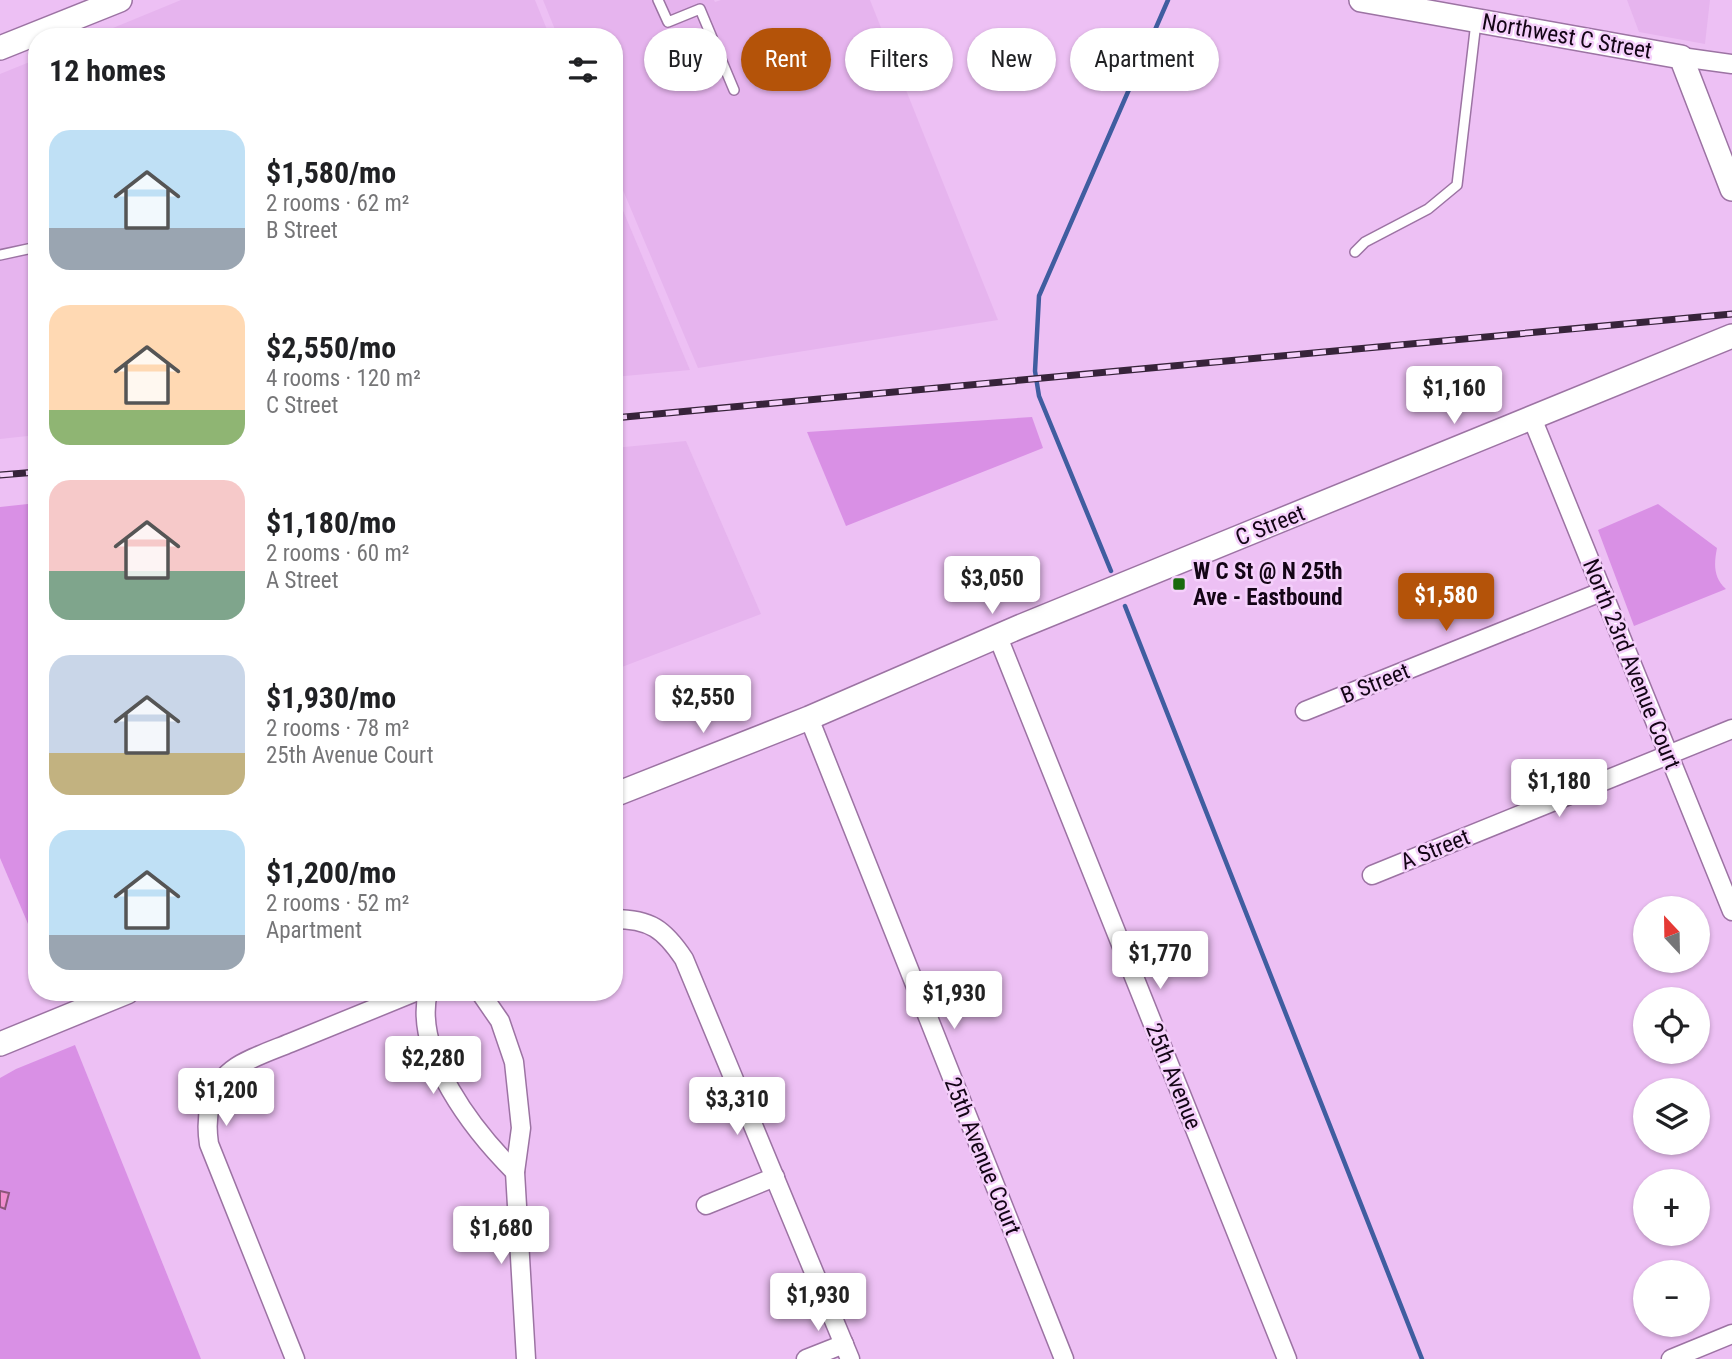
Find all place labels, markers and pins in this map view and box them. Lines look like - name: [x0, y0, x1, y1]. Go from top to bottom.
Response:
- pin: $1,160: [1397, 366, 1511, 426]
- pin: $3,050: [935, 556, 1049, 616]
- place label: W C St @ N 25th Ave - Eastbound: [1193, 558, 1343, 611]
- pin: $1,580: [1389, 574, 1503, 633]
- marker: W C St @ N 25th Ave - Eastbound: [1171, 576, 1187, 592]
- pin: $2,550: [646, 676, 760, 735]
- pin: $1,180: [1502, 760, 1616, 819]
- pin: $1,770: [1103, 932, 1217, 991]
- pin: $1,930: [897, 972, 1011, 1031]
- pin: $2,280: [376, 1036, 490, 1096]
- pin: $1,200: [169, 1068, 283, 1128]
- pin: $3,310: [680, 1078, 794, 1137]
- pin: $1,680: [444, 1206, 558, 1266]
- pin: $1,930: [761, 1274, 875, 1333]

